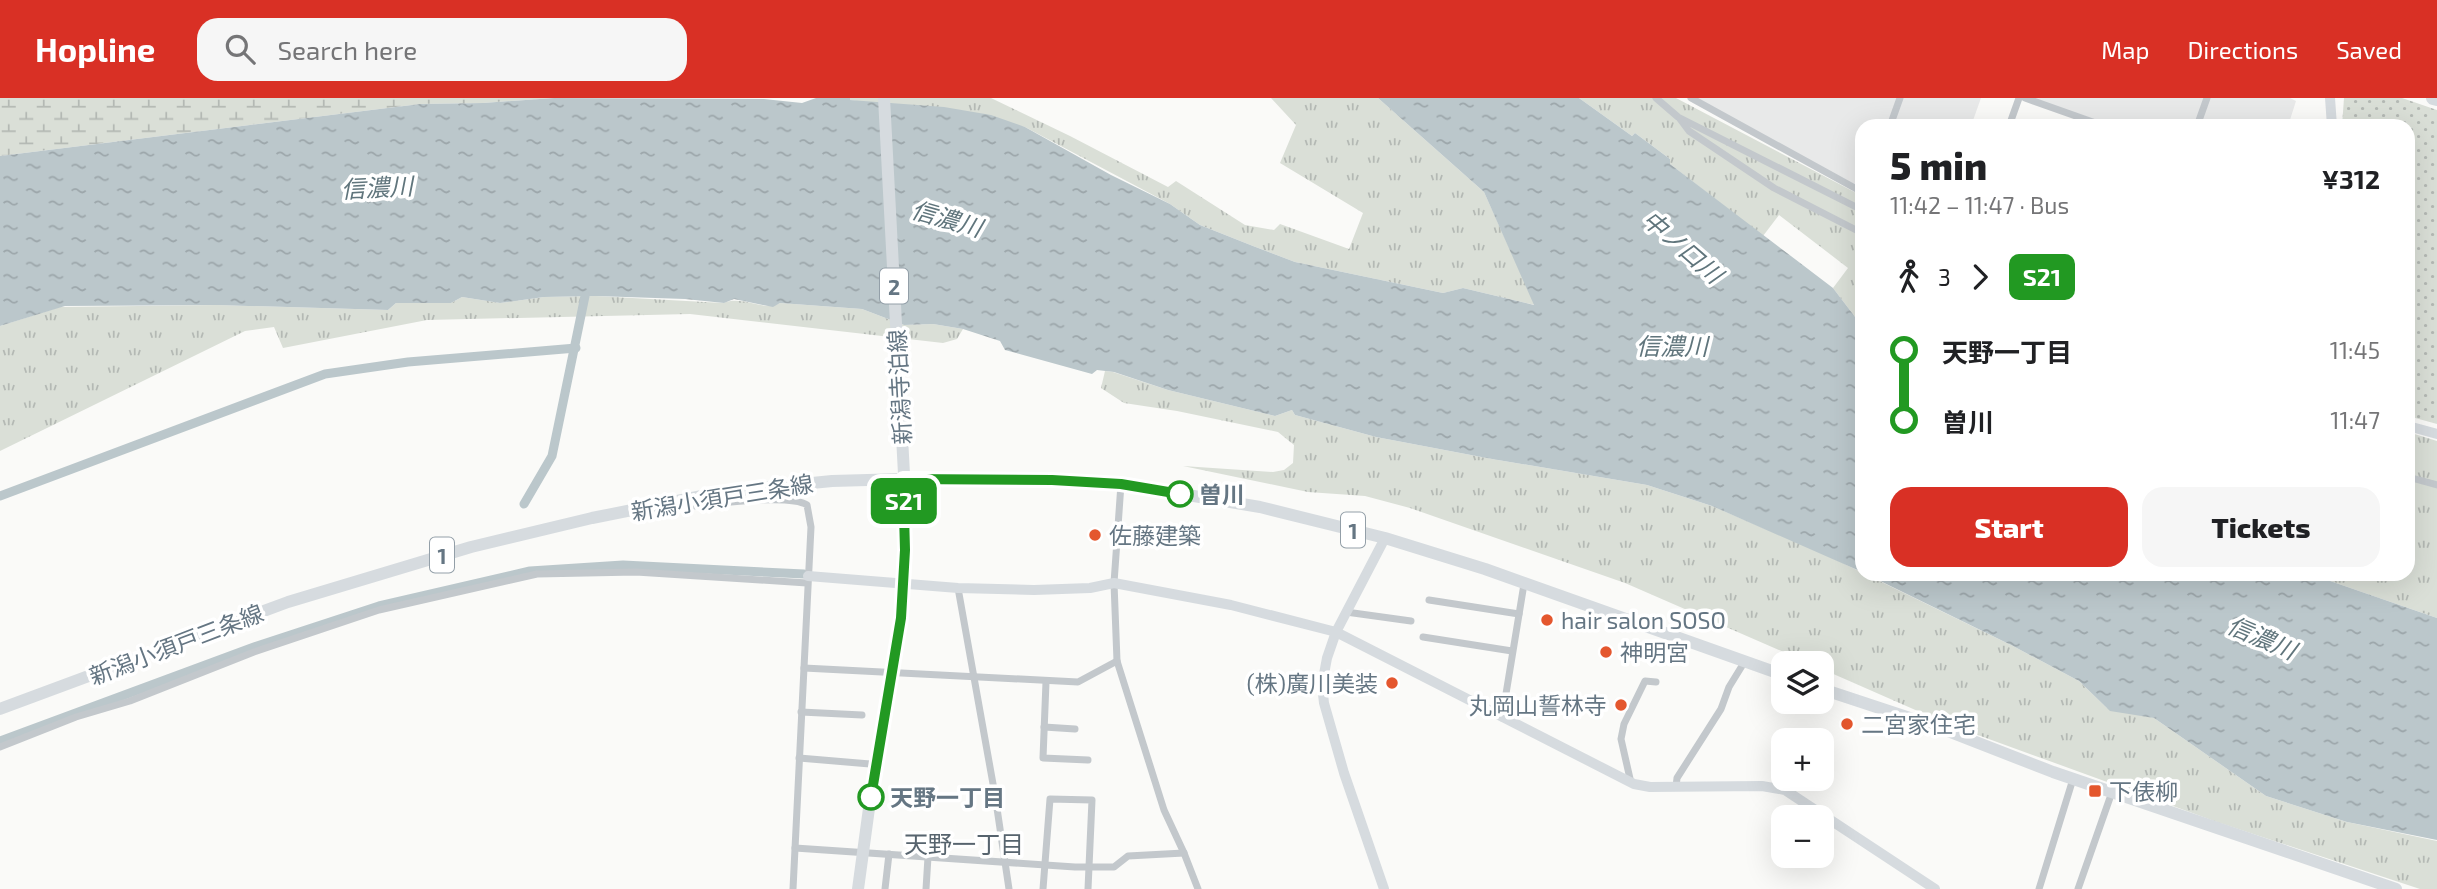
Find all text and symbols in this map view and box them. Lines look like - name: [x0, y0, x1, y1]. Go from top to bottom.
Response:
- search box: [197, 18, 687, 81]
- text: Hopline: [35, 29, 155, 69]
- icon: search: [221, 30, 259, 68]
- text: Search here: [277, 34, 417, 65]
- text: Map: [2101, 35, 2149, 64]
- text: Directions: [2187, 35, 2298, 64]
- text: Saved: [2336, 35, 2402, 64]
- text: 5 min: [1890, 142, 1987, 188]
- text: ¥312: [2322, 163, 2380, 194]
- water label: 信濃川: [340, 170, 417, 203]
- text: 11:42 – 11:47 · Bus: [1890, 191, 2069, 219]
- water label: 信濃川: [908, 194, 988, 243]
- water label: 中ノ口川: [1637, 204, 1731, 290]
- icon: walk: [1890, 258, 1928, 296]
- icon: forward: [1961, 258, 1999, 296]
- text: S21: [2023, 262, 2061, 291]
- text: 3: [1938, 263, 1951, 291]
- road number: 2: [880, 268, 908, 304]
- street label: 新潟寺泊線: [882, 329, 916, 445]
- water label: 信濃川: [1636, 331, 1711, 360]
- text: 天野一丁目: [1942, 336, 2072, 367]
- text: 11:45: [2330, 336, 2380, 364]
- text: 曽川: [1942, 406, 1994, 437]
- text: 11:47: [2330, 406, 2380, 434]
- street label: 新潟小須戸三条線: [629, 469, 815, 525]
- line badge: S21: [864, 478, 944, 524]
- place label: 曽川: [1199, 480, 1245, 508]
- marker: 曽川: [1167, 481, 1193, 507]
- text: S21: [885, 486, 923, 515]
- button: Start: [1890, 487, 2128, 567]
- button: Tickets: [2142, 487, 2380, 567]
- road number: 1: [1341, 512, 1365, 548]
- place label: 佐藤建築: [1109, 521, 1201, 549]
- marker: 佐藤建築: [1087, 527, 1103, 543]
- road number: 1: [430, 538, 454, 573]
- street label: 新潟小須戸三条線: [85, 598, 267, 690]
- place label: hair salon SOSO: [1561, 606, 1726, 634]
- water label: 信濃川: [2223, 610, 2304, 666]
- marker: hair salon SOSO: [1539, 612, 1555, 628]
- place label: 神明宮: [1620, 638, 1689, 666]
- marker: 神明宮: [1598, 644, 1614, 660]
- map controls: [1771, 651, 1834, 868]
- button: layers: [1771, 651, 1834, 714]
- place label: (株)廣川美装: [1246, 669, 1378, 697]
- marker: (株)廣川美装: [1384, 675, 1400, 691]
- place label: 丸岡山誓林寺: [1469, 691, 1607, 719]
- marker: 丸岡山誓林寺: [1613, 697, 1629, 713]
- place label: 二宮家住宅: [1861, 710, 1976, 738]
- marker: 二宮家住宅: [1839, 716, 1855, 732]
- button: +: [1771, 728, 1834, 791]
- place label: 下俵柳: [2109, 777, 2178, 805]
- place label: 天野一丁目: [890, 783, 1005, 811]
- marker: 下俵柳: [2087, 783, 2103, 799]
- marker: 天野一丁目: [858, 784, 884, 810]
- button: −: [1771, 805, 1834, 868]
- district label: 天野一丁目: [904, 829, 1024, 858]

